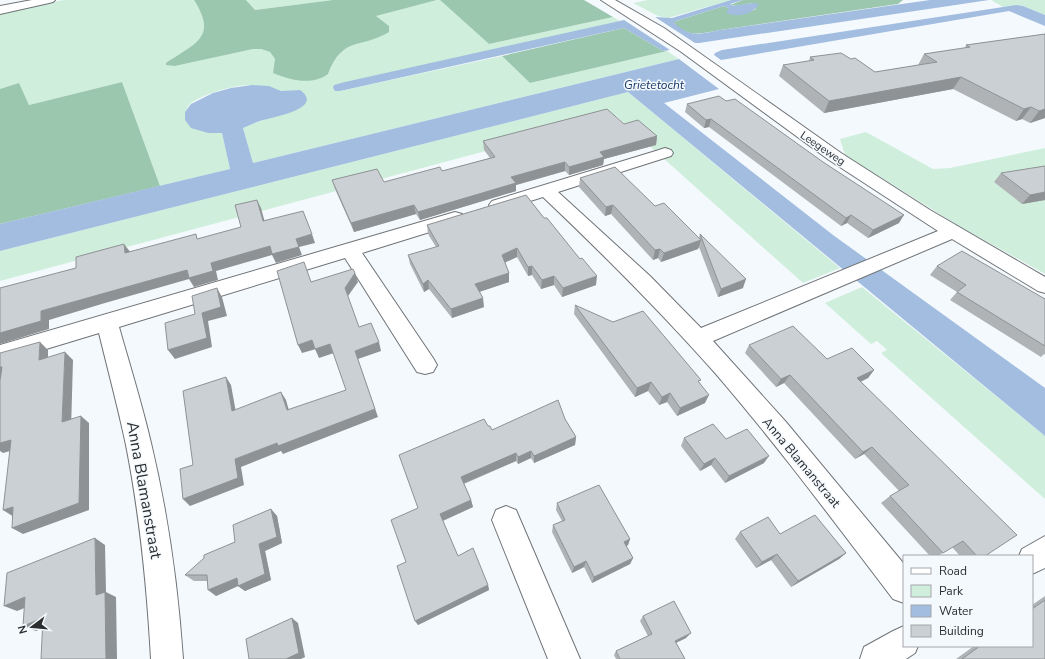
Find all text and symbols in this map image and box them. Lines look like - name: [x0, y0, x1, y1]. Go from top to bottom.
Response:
- water label: Grietetocht: [624, 77, 685, 93]
- street label: Leegeweg: [797, 128, 848, 169]
- street label: Anna Blamanstraat: [758, 414, 845, 512]
- street label: Anna Blamanstraat: [121, 420, 167, 561]
- legend: [903, 555, 1033, 647]
- text: Road: [939, 563, 967, 579]
- text: Park: [939, 583, 964, 599]
- text: Water: [939, 603, 973, 619]
- north arrow: [12, 607, 52, 647]
- text: Building: [939, 623, 984, 639]
- text: N: [15, 624, 31, 636]

